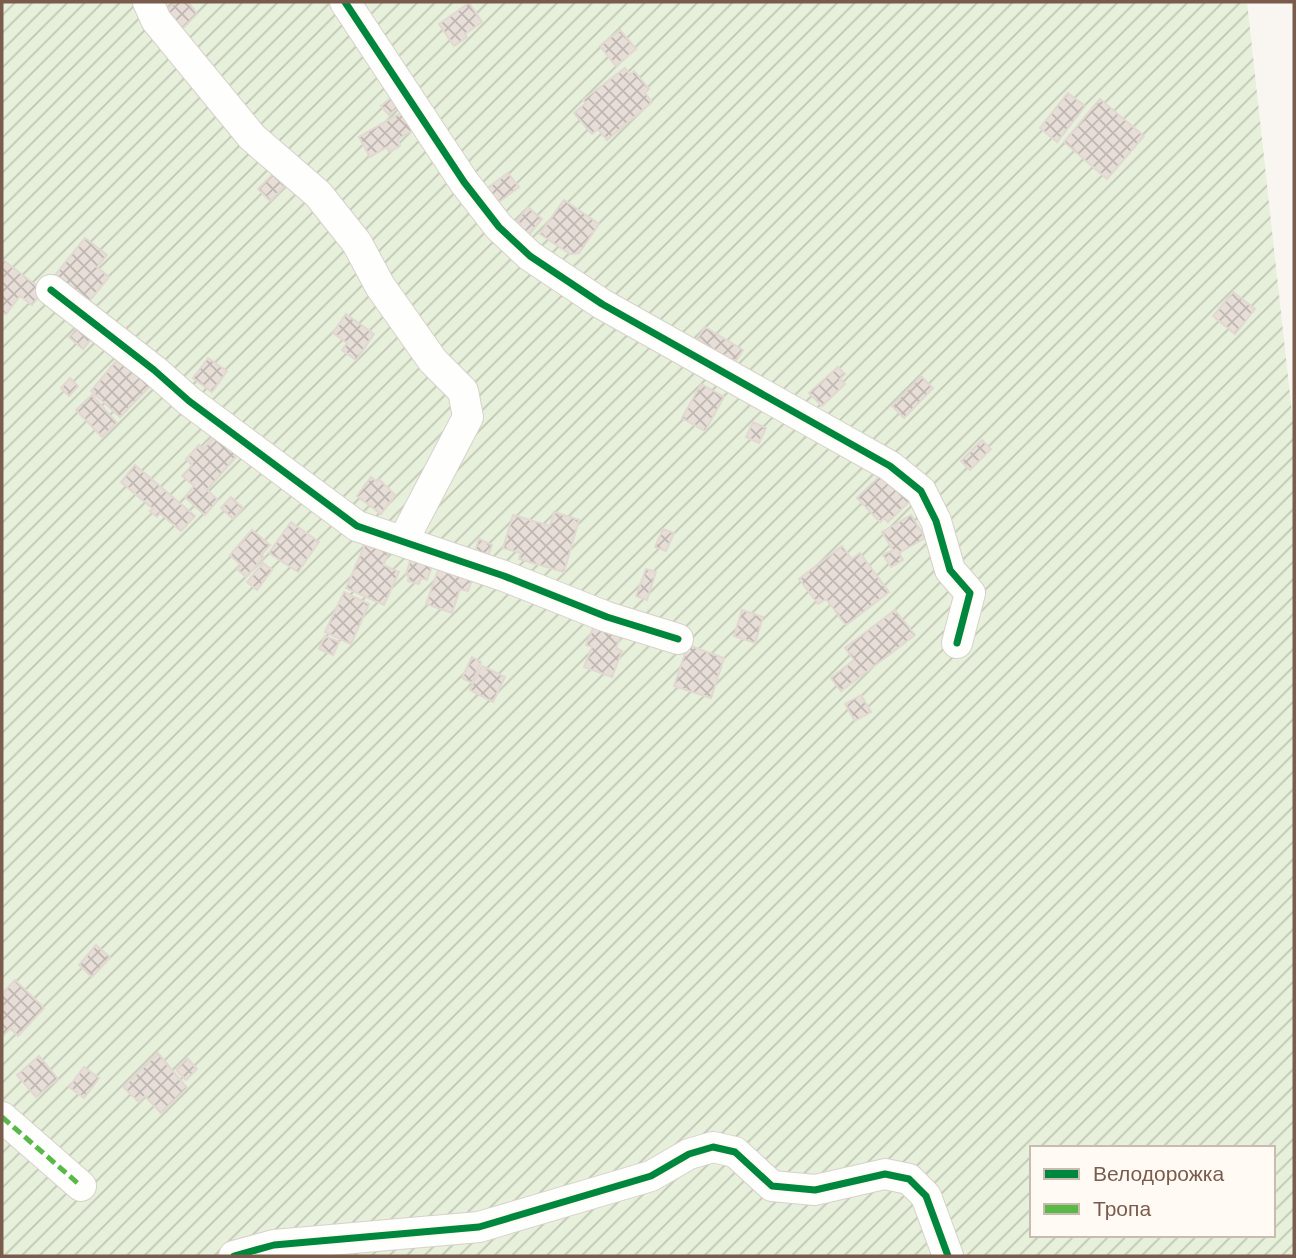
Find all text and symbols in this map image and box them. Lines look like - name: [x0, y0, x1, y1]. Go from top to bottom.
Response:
- legend: [1030, 1146, 1275, 1237]
- text: Велодорожка: [1093, 1160, 1224, 1188]
- text: Тропа: [1093, 1195, 1151, 1223]

